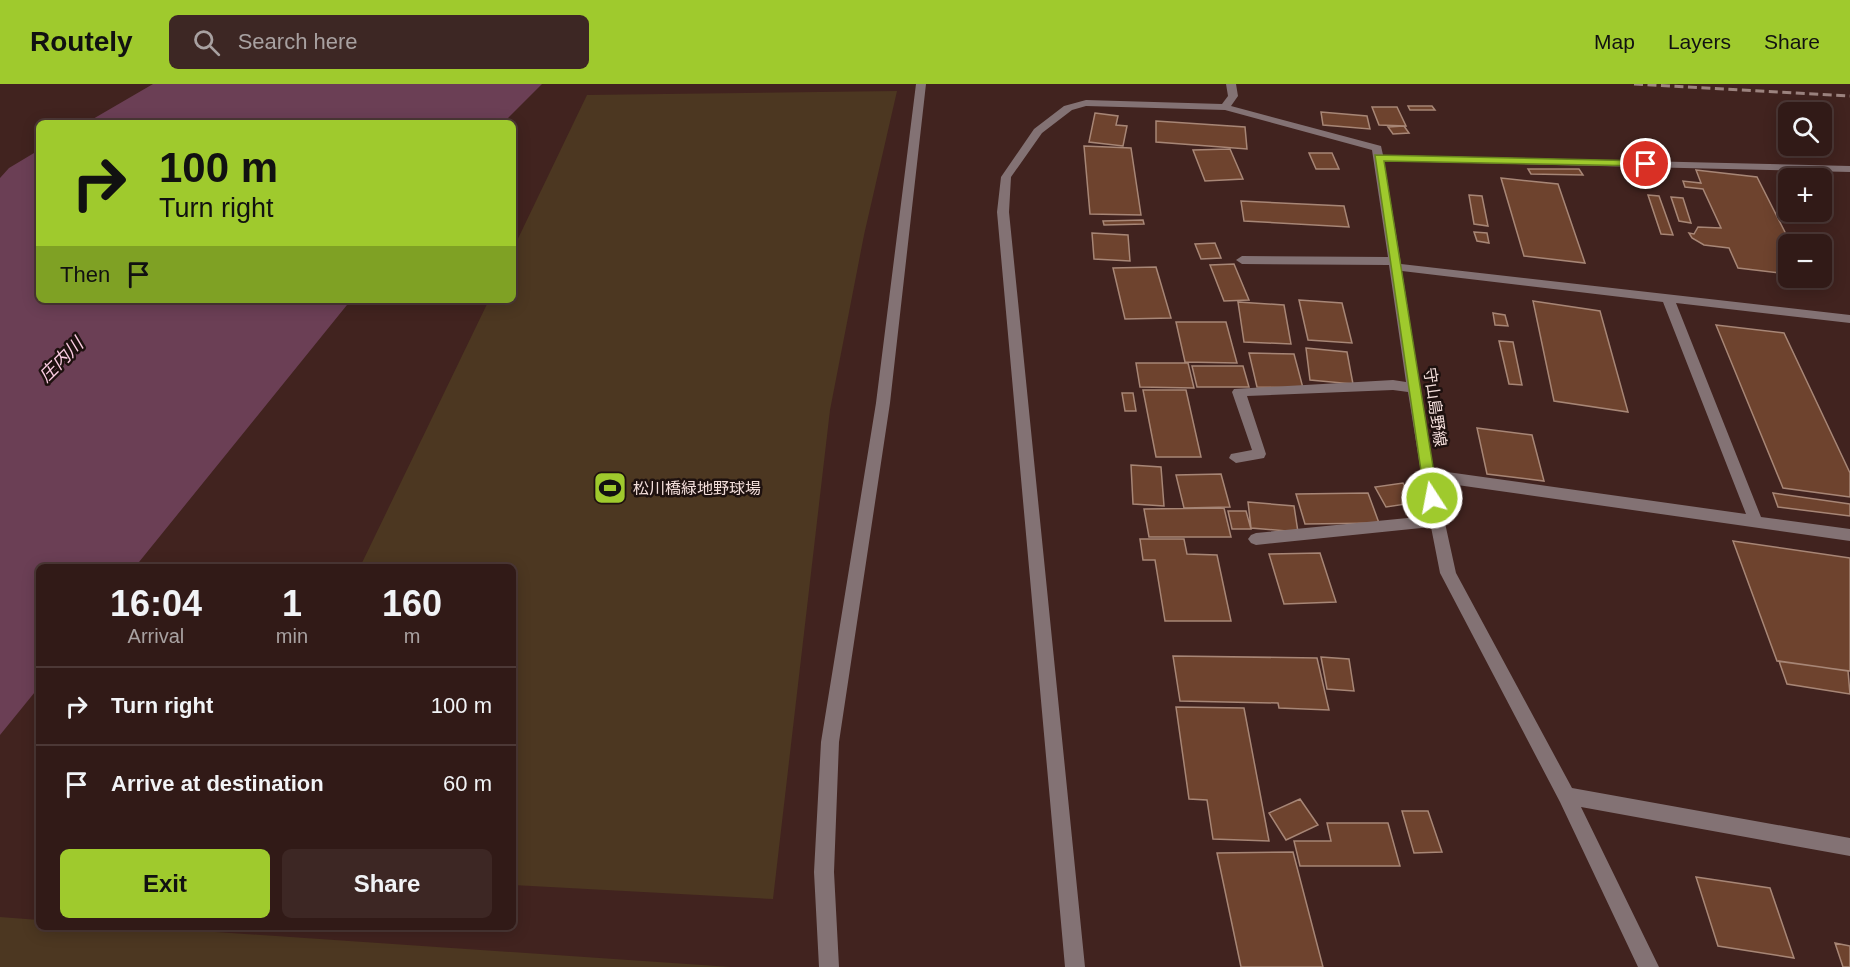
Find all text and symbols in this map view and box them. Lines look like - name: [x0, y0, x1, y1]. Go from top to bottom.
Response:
- search box: [169, 15, 589, 69]
- text: Routely: [30, 26, 133, 57]
- icon: search: [190, 26, 223, 59]
- text: Search here: [238, 29, 358, 54]
- text: Map: [1594, 30, 1635, 53]
- text: Layers: [1668, 30, 1731, 53]
- text: Share: [1764, 30, 1820, 53]
- map controls: [1778, 102, 1832, 288]
- button: search: [1778, 102, 1832, 156]
- pin: [1620, 138, 1671, 189]
- icon: right: [60, 144, 138, 222]
- text: 100 m: [159, 144, 278, 191]
- icon: arrive: [1629, 147, 1662, 180]
- button: +: [1778, 168, 1832, 222]
- text: Turn right: [159, 193, 274, 223]
- button: −: [1778, 234, 1832, 288]
- icon: arrive: [122, 258, 155, 291]
- text: Then: [60, 262, 110, 287]
- water label: 庄内川: [35, 332, 89, 386]
- street label: 守山島野線: [1421, 366, 1449, 448]
- position arrow: [1400, 466, 1464, 530]
- sports icon: 松川橋緑地野球場: [592, 470, 628, 506]
- place label: 松川橋緑地野球場: [633, 480, 761, 497]
- text: 16:04: [110, 583, 202, 624]
- text: 1: [282, 583, 302, 624]
- text: 160: [382, 583, 442, 624]
- text: Arrival: [128, 625, 184, 647]
- text: min: [276, 625, 308, 647]
- text: m: [404, 625, 420, 647]
- icon: right: [60, 690, 93, 723]
- text: Turn right: [111, 693, 213, 718]
- text: 100 m: [431, 693, 492, 718]
- icon: arrive: [60, 768, 93, 801]
- text: Arrive at destination: [111, 771, 324, 796]
- text: 60 m: [443, 771, 492, 796]
- button: Exit: [60, 849, 270, 918]
- button: Share: [282, 849, 492, 918]

